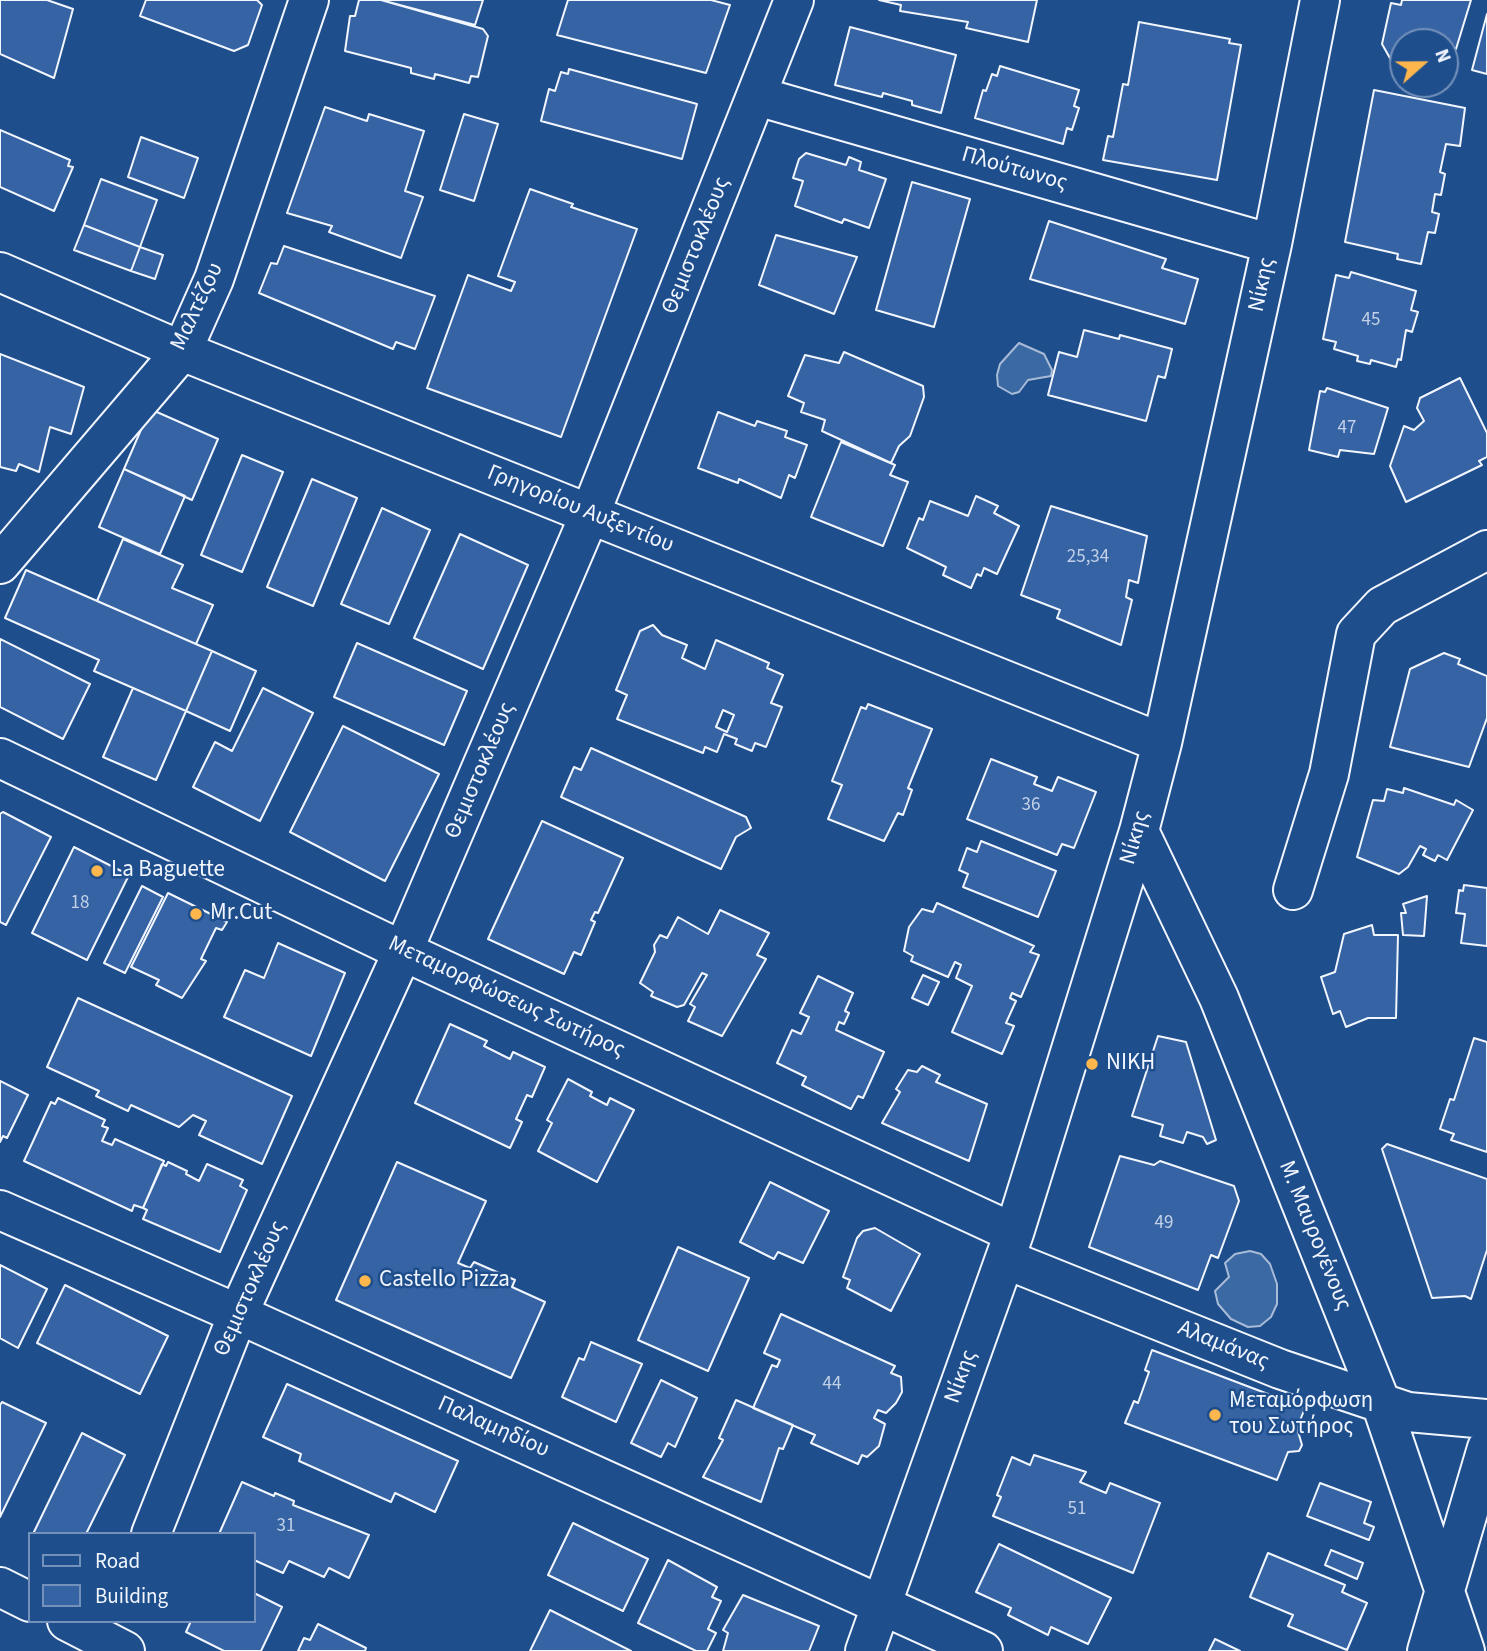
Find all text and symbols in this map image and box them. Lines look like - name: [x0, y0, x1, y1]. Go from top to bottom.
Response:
- north arrow: [1389, 28, 1459, 98]
- text: N: [1427, 45, 1457, 67]
- street label: Πλούτωνος: [958, 142, 1070, 198]
- street label: Θεμιστοκλέους: [657, 173, 737, 319]
- street label: Νίκης: [1244, 255, 1282, 315]
- street label: Μαλτέζου: [166, 259, 230, 355]
- house number: 45: [1362, 310, 1380, 332]
- house number: 47: [1338, 418, 1356, 440]
- street label: Γρηγορίου Αυξεντίου: [483, 460, 677, 560]
- house number: 25,34: [1067, 547, 1109, 569]
- street label: Θεμιστοκλέους: [440, 699, 522, 843]
- house number: 36: [1022, 795, 1040, 817]
- street label: Νίκης: [1115, 808, 1157, 868]
- place label: La Baguette: [111, 857, 225, 885]
- marker: La Baguette: [89, 863, 105, 879]
- house number: 18: [71, 893, 89, 915]
- place label: Mr.Cut: [210, 900, 272, 928]
- marker: Mr.Cut: [188, 906, 204, 922]
- street label: Μεταμορφώσεως Σωτήρος: [383, 931, 629, 1065]
- place label: ΝΙΚΗ: [1106, 1050, 1155, 1078]
- marker: ΝΙΚΗ: [1084, 1056, 1100, 1072]
- street label: Μ. Μαυρογένους: [1271, 1157, 1357, 1315]
- house number: 49: [1155, 1213, 1173, 1235]
- street label: Θεμιστοκλέους: [209, 1217, 293, 1361]
- place label: Castello Pizza: [379, 1267, 510, 1295]
- marker: Castello Pizza: [357, 1273, 373, 1289]
- street label: Αλαμάνας: [1173, 1315, 1273, 1377]
- street label: Νίκης: [940, 1347, 984, 1407]
- house number: 44: [823, 1374, 841, 1396]
- place label: Μεταμόρφωση του Σωτήρος: [1229, 1388, 1373, 1442]
- street label: Παλαμηδίου: [433, 1391, 553, 1465]
- marker: Μεταμόρφωση του Σωτήρος: [1207, 1407, 1223, 1423]
- house number: 51: [1068, 1499, 1086, 1521]
- house number: 31: [277, 1516, 295, 1538]
- legend: [28, 1532, 256, 1623]
- text: Road: [95, 1546, 140, 1576]
- text: Building: [95, 1581, 168, 1611]

